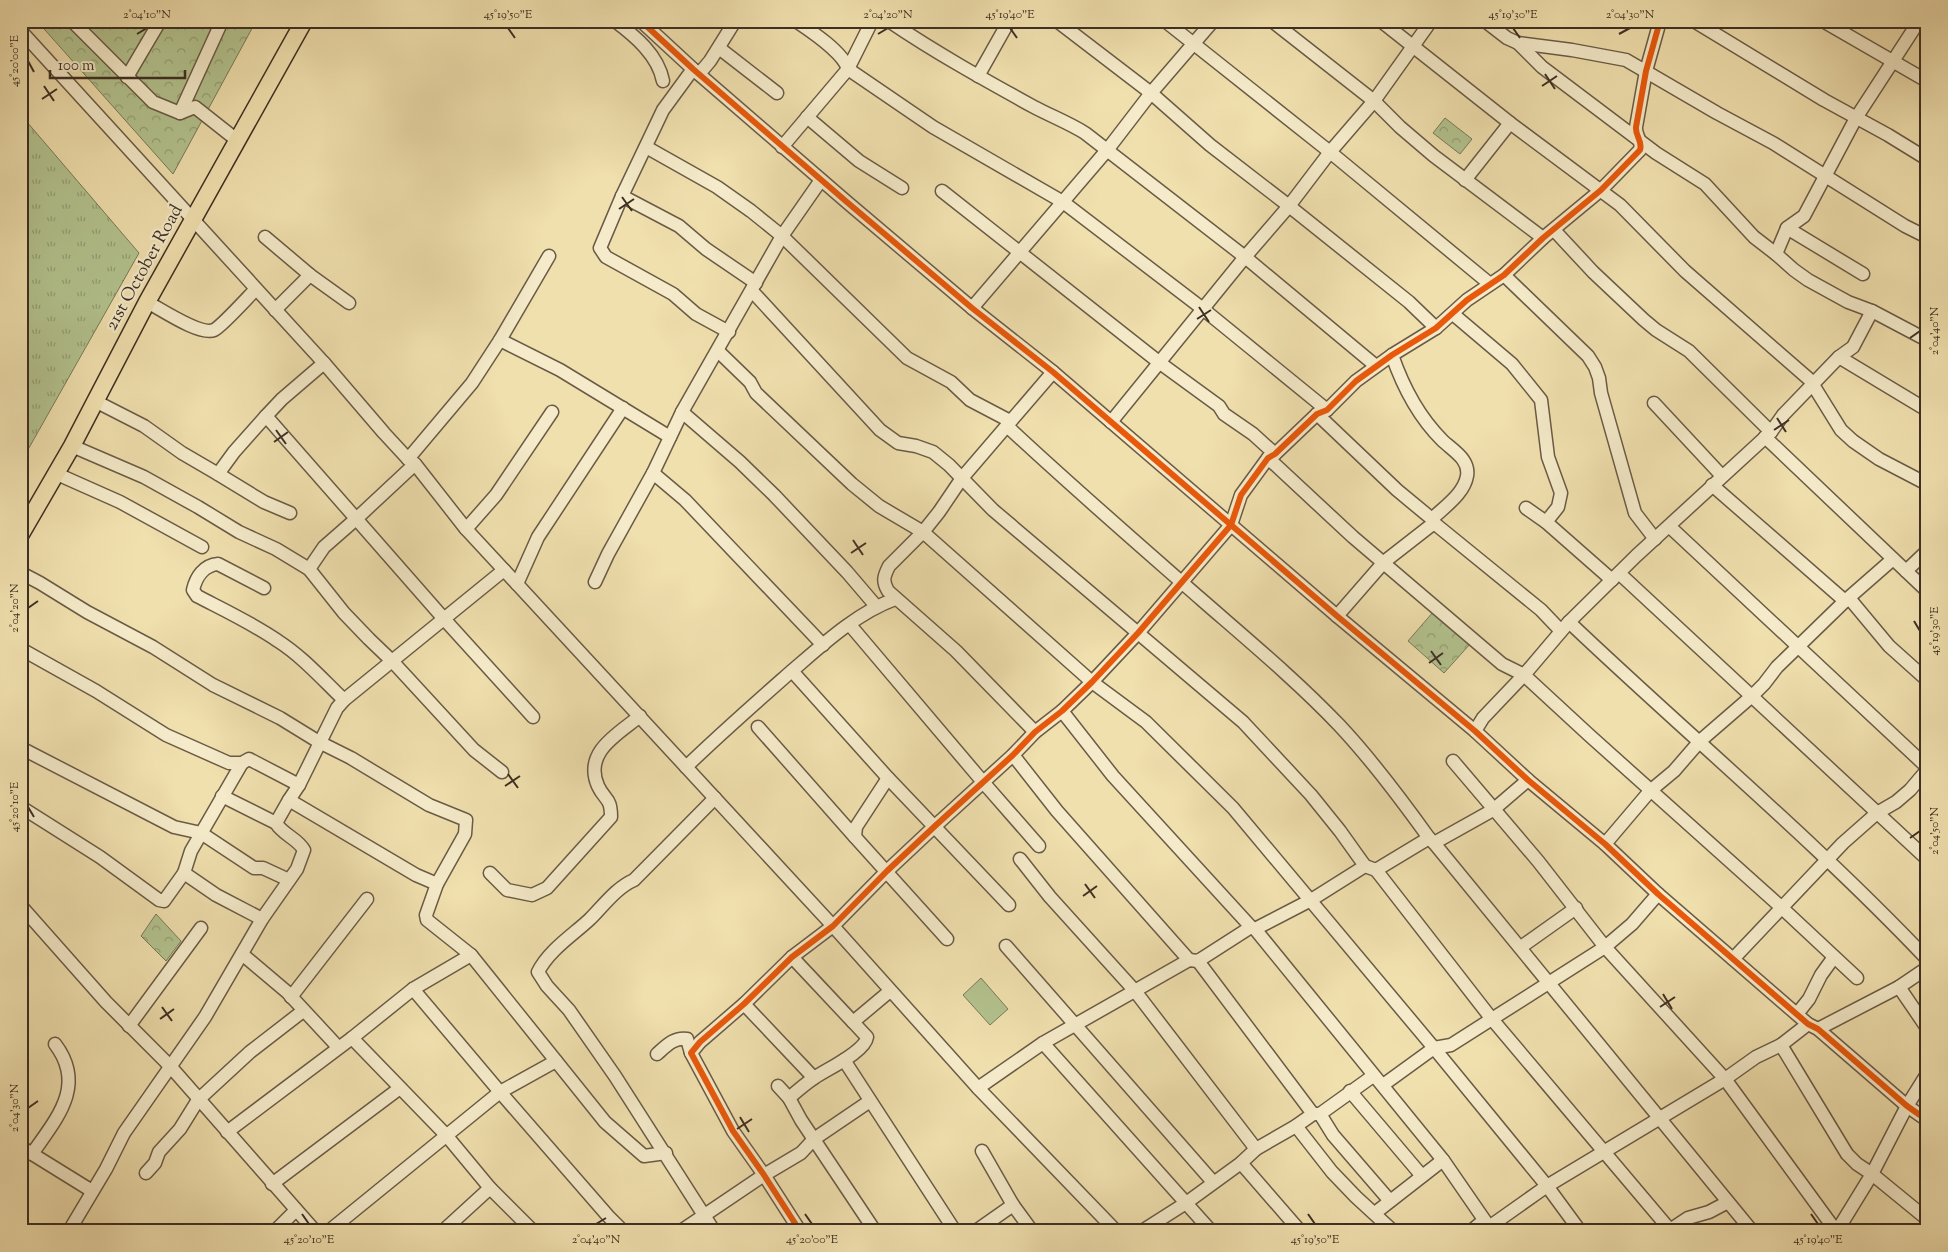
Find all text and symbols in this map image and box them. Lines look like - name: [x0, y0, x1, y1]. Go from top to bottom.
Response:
- text: 2°04'10"N: [123, 6, 171, 24]
- text: 45°19'50"E: [484, 6, 533, 24]
- text: 2°04'20"N: [863, 6, 913, 24]
- text: 45°19'40"E: [985, 6, 1035, 24]
- text: 45°19'30"E: [1488, 6, 1538, 24]
- text: 2°04'30"N: [1606, 6, 1655, 24]
- text: 45°20'00"E: [6, 34, 24, 87]
- scale bar: [50, 48, 185, 80]
- text: 100 m: [58, 56, 95, 77]
- street label: 21st October Road: [100, 200, 190, 336]
- text: 2°04'40"N: [1926, 306, 1944, 355]
- text: 2°04'20"N: [6, 583, 24, 633]
- text: 45°19'30"E: [1926, 606, 1944, 656]
- text: 45°20'10"E: [6, 781, 24, 832]
- text: 2°04'50"N: [1926, 807, 1944, 855]
- text: 2°04'30"N: [6, 1083, 24, 1132]
- text: 45°20'10"E: [284, 1231, 335, 1249]
- text: 2°04'40"N: [572, 1231, 621, 1249]
- text: 45°20'00"E: [786, 1231, 839, 1249]
- text: 45°19'50"E: [1291, 1231, 1340, 1249]
- text: 45°19'40"E: [1793, 1231, 1843, 1249]

